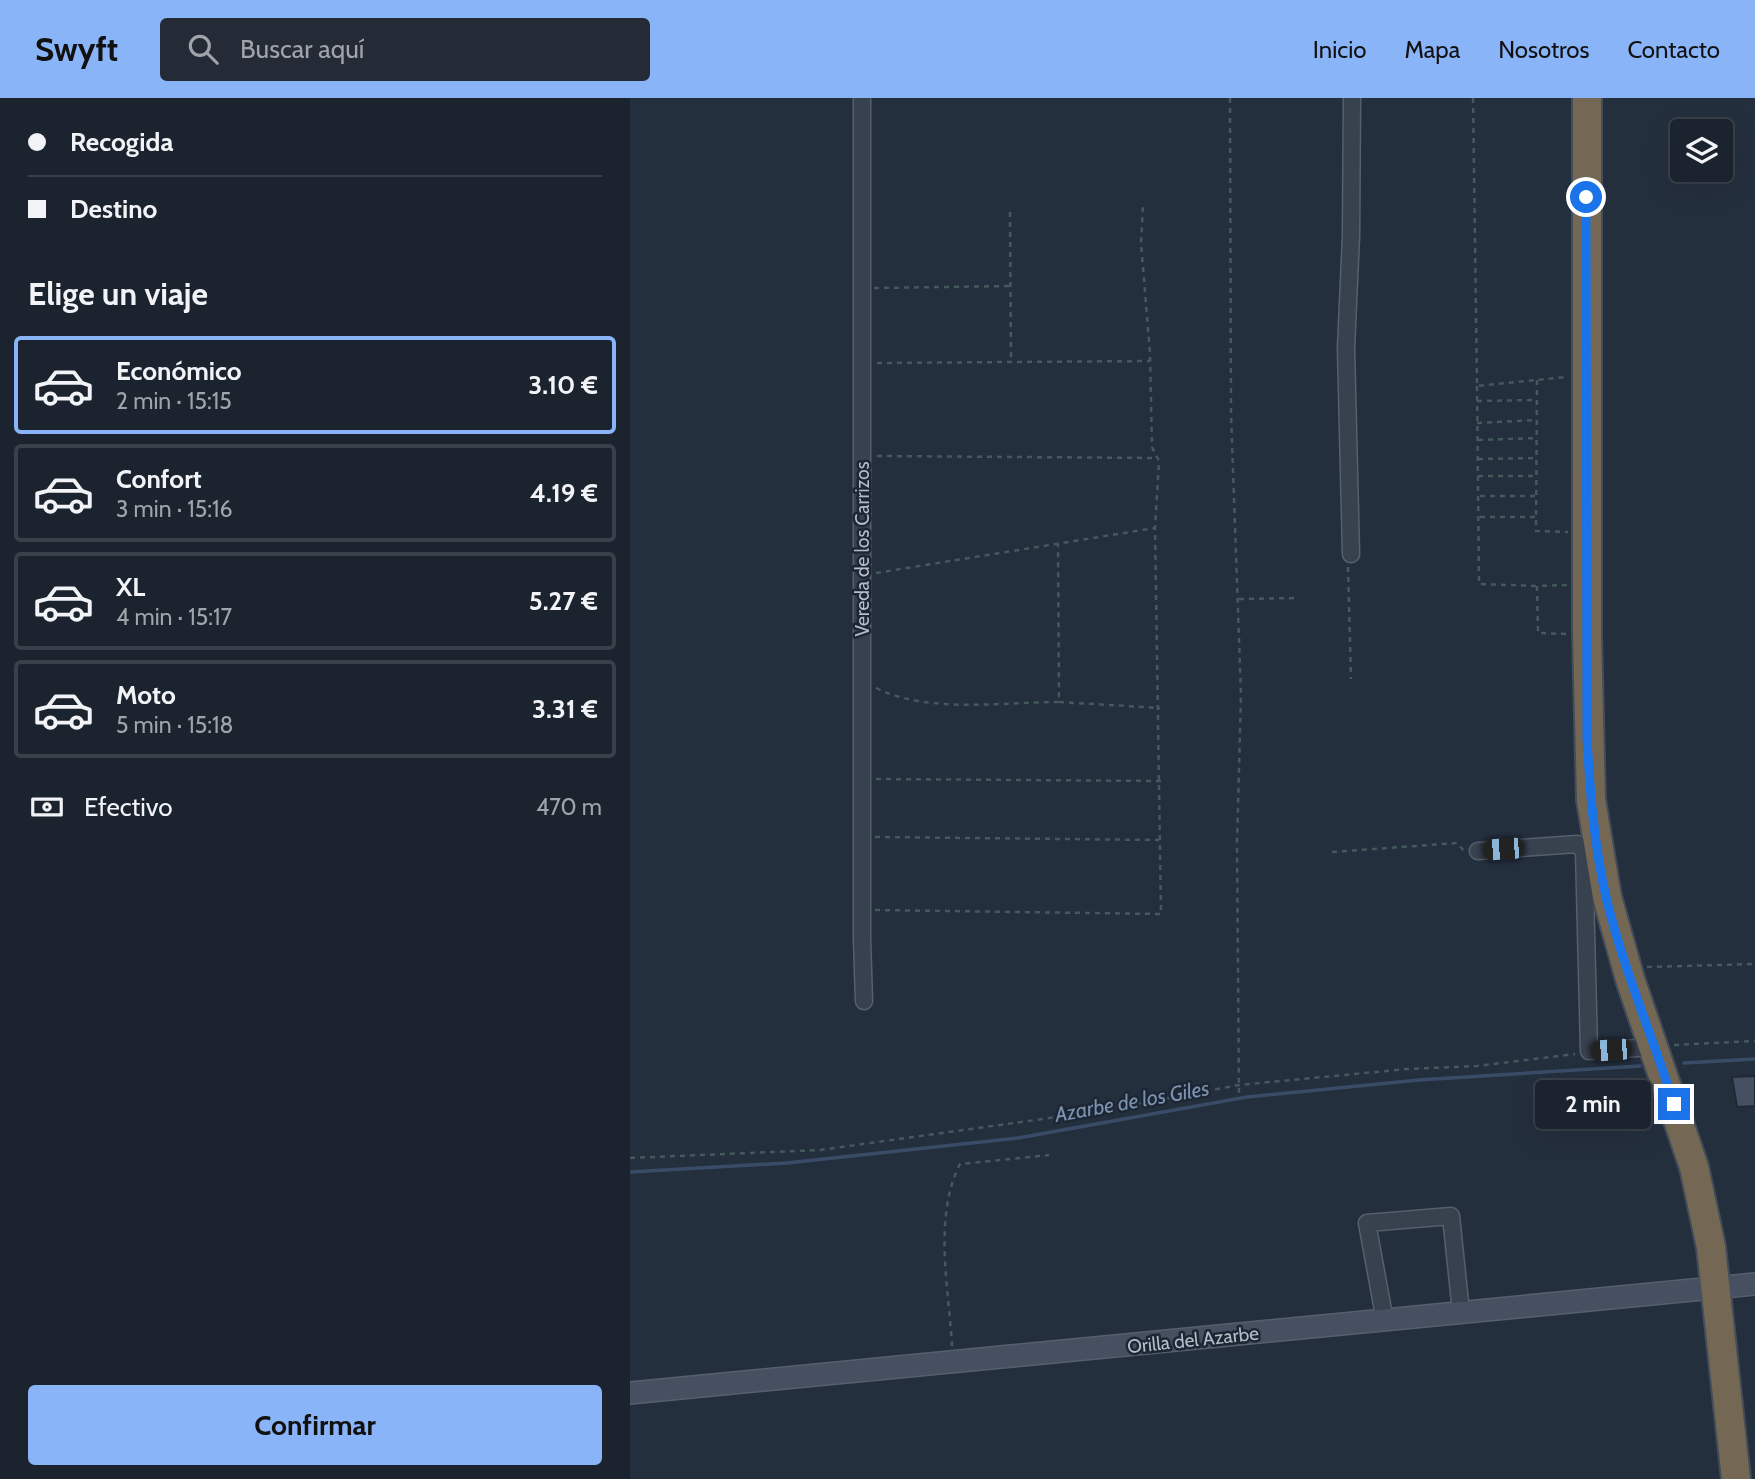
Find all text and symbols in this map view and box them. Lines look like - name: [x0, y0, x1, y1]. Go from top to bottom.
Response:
- search box: [160, 18, 650, 81]
- text: Swyft: [35, 29, 118, 69]
- icon: search: [184, 30, 222, 68]
- text: Buscar aquí: [240, 33, 364, 65]
- text: Inicio: [1313, 35, 1366, 64]
- text: Mapa: [1404, 35, 1460, 64]
- text: Nosotros: [1498, 35, 1589, 64]
- text: Contacto: [1627, 35, 1720, 64]
- map controls: [1670, 119, 1733, 182]
- button: layers: [1670, 119, 1733, 182]
- text: Recogida: [70, 126, 173, 158]
- route start: [1570, 181, 1602, 213]
- text: Destino: [70, 193, 157, 225]
- text: Elige un viaje: [28, 274, 208, 313]
- icon: car: [32, 354, 95, 417]
- text: Económico: [116, 355, 242, 387]
- text: 3.10 €: [528, 369, 598, 401]
- text: 2 min · 15:15: [116, 387, 232, 415]
- street label: Vereda de los Carrizos: [851, 461, 874, 637]
- icon: car: [32, 462, 95, 525]
- text: Confort: [116, 463, 202, 495]
- text: 4.19 €: [530, 477, 598, 509]
- text: 3 min · 15:16: [116, 495, 233, 523]
- icon: car: [32, 570, 95, 633]
- text: XL: [116, 571, 145, 603]
- text: 5.27 €: [529, 585, 598, 617]
- text: 4 min · 15:17: [116, 603, 232, 631]
- icon: car: [32, 678, 95, 741]
- text: Moto: [116, 679, 176, 711]
- text: 3.31 €: [532, 693, 598, 725]
- text: 5 min · 15:18: [116, 711, 234, 739]
- icon: cash: [28, 788, 66, 826]
- text: Efectivo: [84, 791, 173, 823]
- text: 470 m: [536, 793, 602, 821]
- car: [1482, 837, 1525, 861]
- car: [1590, 1038, 1633, 1062]
- water label: Azarbe de los Giles: [1052, 1075, 1211, 1127]
- callout: 2 min: [1534, 1080, 1650, 1128]
- route end: [1658, 1088, 1690, 1120]
- text: 2 min: [1565, 1090, 1621, 1118]
- street label: Orilla del Azarbe: [1126, 1322, 1260, 1358]
- button: Confirmar: [28, 1385, 602, 1465]

